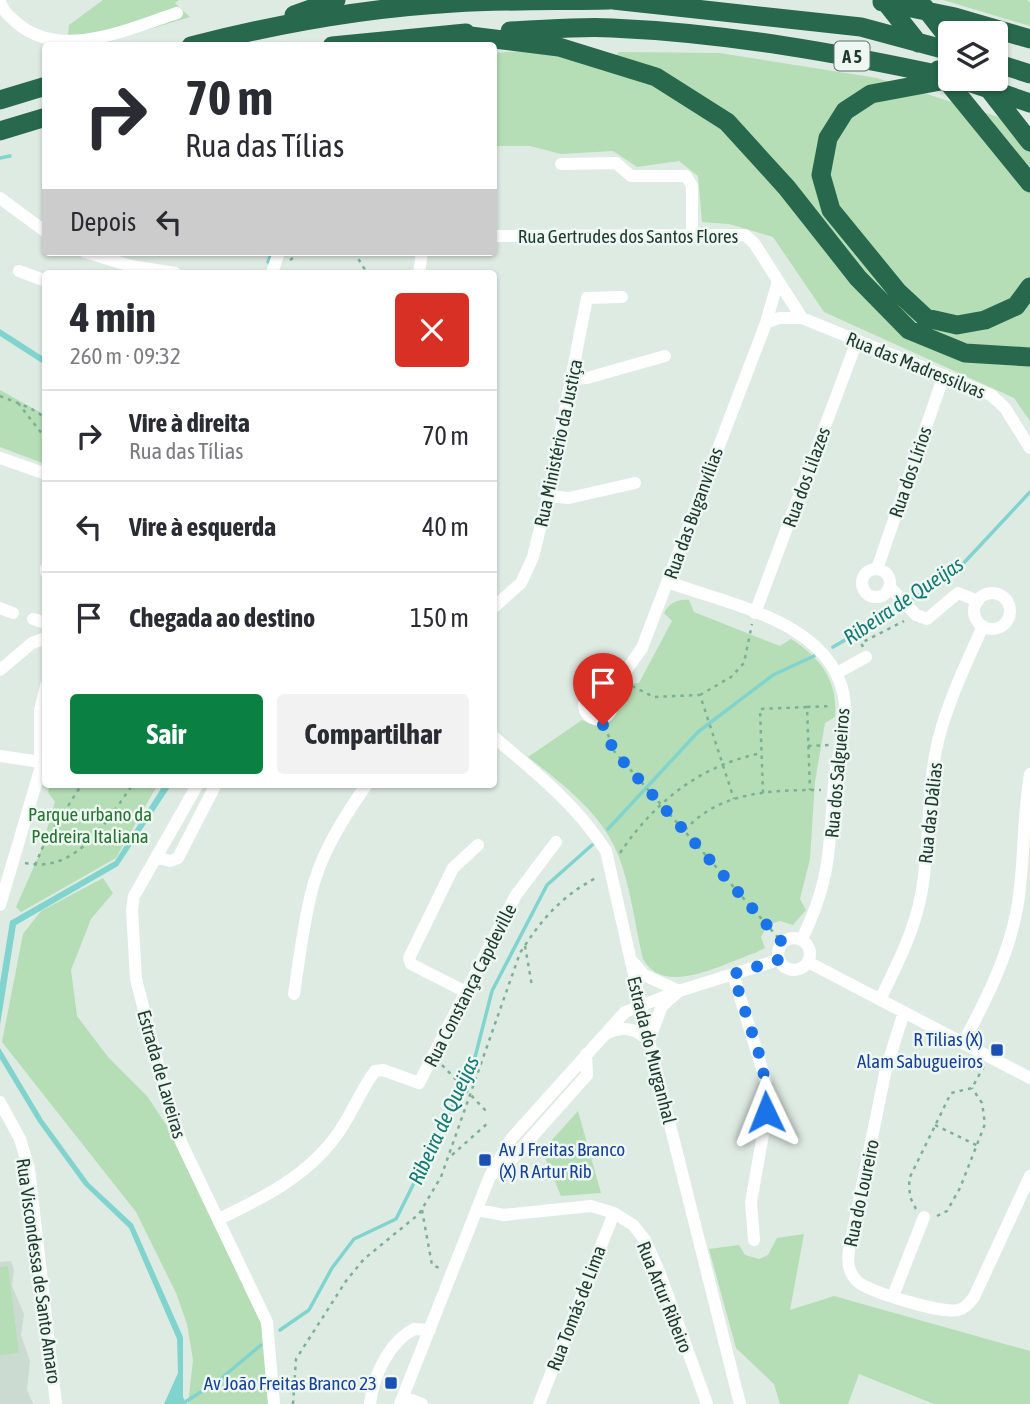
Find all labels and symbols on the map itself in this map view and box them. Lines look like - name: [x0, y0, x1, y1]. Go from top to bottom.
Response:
- road number: A 5: [834, 42, 870, 70]
- street label: Rua Gertrudes dos Santos Flores: [518, 225, 739, 247]
- street label: Rua das Madressilvas: [843, 327, 989, 403]
- street label: Rua Ministério da Justiça: [529, 357, 587, 529]
- street label: Rua dos Lírios: [884, 423, 936, 520]
- street label: Rua dos Lilazes: [778, 424, 834, 530]
- street label: Rua das Buganvílias: [659, 444, 727, 582]
- water label: Ribeira de Queijas: [839, 551, 967, 649]
- pin: [573, 653, 633, 725]
- street label: Rua dos Salgueiros: [820, 707, 854, 839]
- street label: Rua das Dálias: [914, 761, 946, 865]
- park label: Parque urbano da Pedreira Italiana: [28, 803, 152, 847]
- street label: Rua Constança Capdeville: [419, 900, 521, 1070]
- street label: Estrada do Murganhal: [623, 974, 681, 1126]
- street label: Estrada de Laveiras: [133, 1007, 191, 1141]
- place label: R Tilias (X) Alam Sabugueiros: [857, 1028, 983, 1072]
- marker: R Tilias (X) Alam Sabugueiros: [989, 1042, 1005, 1058]
- water label: Ribeira de Queijas: [403, 1052, 483, 1188]
- position arrow: [729, 1075, 803, 1149]
- street label: Rua do Loureiro: [839, 1137, 883, 1249]
- place label: Av J Freitas Branco (X) R Artur Rib: [499, 1138, 625, 1182]
- marker: Av J Freitas Branco (X) R Artur Rib: [477, 1152, 493, 1168]
- street label: Rua Viscondessa de Santo Amaro: [12, 1157, 66, 1385]
- street label: Rua Artur Ribeiro: [633, 1238, 697, 1356]
- street label: Rua Tomás de Lima: [542, 1242, 610, 1374]
- place label: Av João Freitas Branco 23: [204, 1372, 377, 1394]
- marker: Av João Freitas Branco 23: [383, 1375, 399, 1391]

